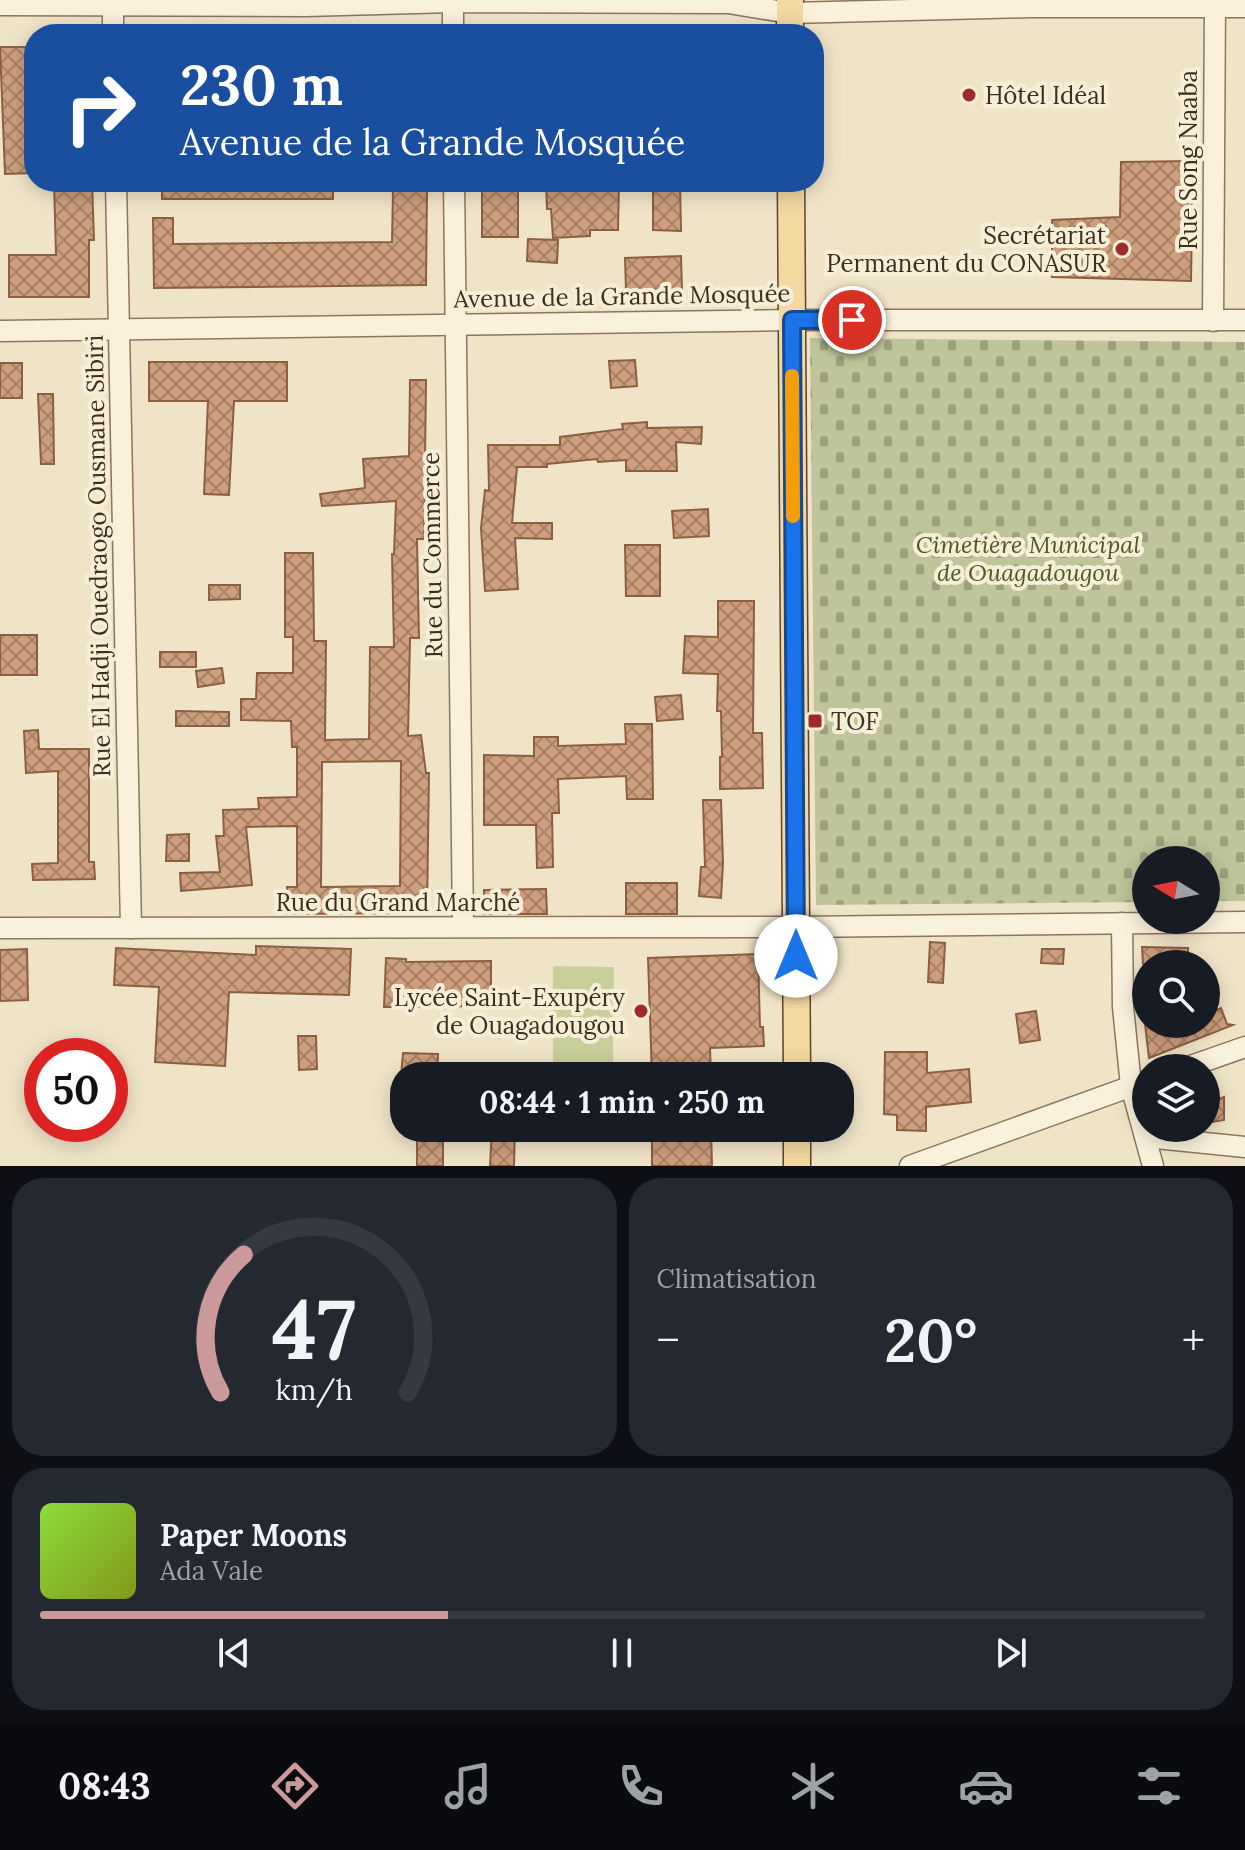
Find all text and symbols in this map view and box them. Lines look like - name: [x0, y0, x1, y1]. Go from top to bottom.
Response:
- text: 230 m: [180, 49, 343, 120]
- icon: right: [48, 56, 152, 160]
- street label: Rue Song Naaba: [1173, 70, 1204, 250]
- place label: Hôtel Idéal: [985, 80, 1106, 111]
- marker: Hôtel Idéal: [960, 86, 978, 104]
- text: Avenue de la Grande Mosquée: [180, 119, 685, 165]
- place label: Secrétariat Permanent du CONASUR: [826, 220, 1107, 279]
- marker: Secrétariat Permanent du CONASUR: [1113, 240, 1131, 258]
- street label: Avenue de la Grande Mosquée: [452, 278, 791, 314]
- pin: [818, 286, 886, 354]
- icon: arrive: [830, 298, 874, 342]
- street label: Rue El Hadji Ouedraogo Ousmane Sibiri: [79, 335, 117, 777]
- street label: Rue du Commerce: [415, 452, 449, 658]
- park label: Cimetière Municipal de Ouagadougou: [916, 529, 1140, 588]
- place label: TOF: [831, 706, 878, 737]
- marker: TOF: [806, 712, 824, 730]
- north arrow: [1132, 846, 1220, 934]
- map controls: [1132, 846, 1220, 1142]
- street label: Rue du Grand Marché: [276, 887, 520, 918]
- position arrow: [754, 914, 838, 998]
- button: search: [1132, 950, 1220, 1038]
- place label: Lycée Saint-Exupéry de Ouagadougou: [394, 982, 625, 1041]
- marker: Lycée Saint-Exupéry de Ouagadougou: [632, 1002, 650, 1020]
- speed limit sign: 50: [24, 1038, 128, 1142]
- button: layers: [1132, 1054, 1220, 1142]
- text: 08:44 · 1 min · 250 m: [479, 1083, 765, 1121]
- text: Climatisation: [657, 1262, 817, 1295]
- text: 47: [272, 1275, 357, 1382]
- text: 20°: [884, 1302, 977, 1378]
- text: −: [657, 1312, 680, 1368]
- text: +: [1182, 1312, 1205, 1368]
- text: km/h: [276, 1371, 353, 1408]
- text: Paper Moons: [160, 1516, 347, 1554]
- text: Ada Vale: [160, 1554, 263, 1587]
- icon: previous: [212, 1631, 256, 1675]
- icon: pause: [600, 1631, 644, 1675]
- icon: next: [989, 1631, 1033, 1675]
- icon: directions: [267, 1758, 323, 1814]
- icon: music: [440, 1758, 496, 1814]
- icon: phone: [613, 1758, 669, 1814]
- icon: climate: [785, 1758, 841, 1814]
- icon: car: [958, 1758, 1014, 1814]
- icon: filters: [1131, 1758, 1187, 1814]
- text: 08:43: [58, 1763, 151, 1809]

